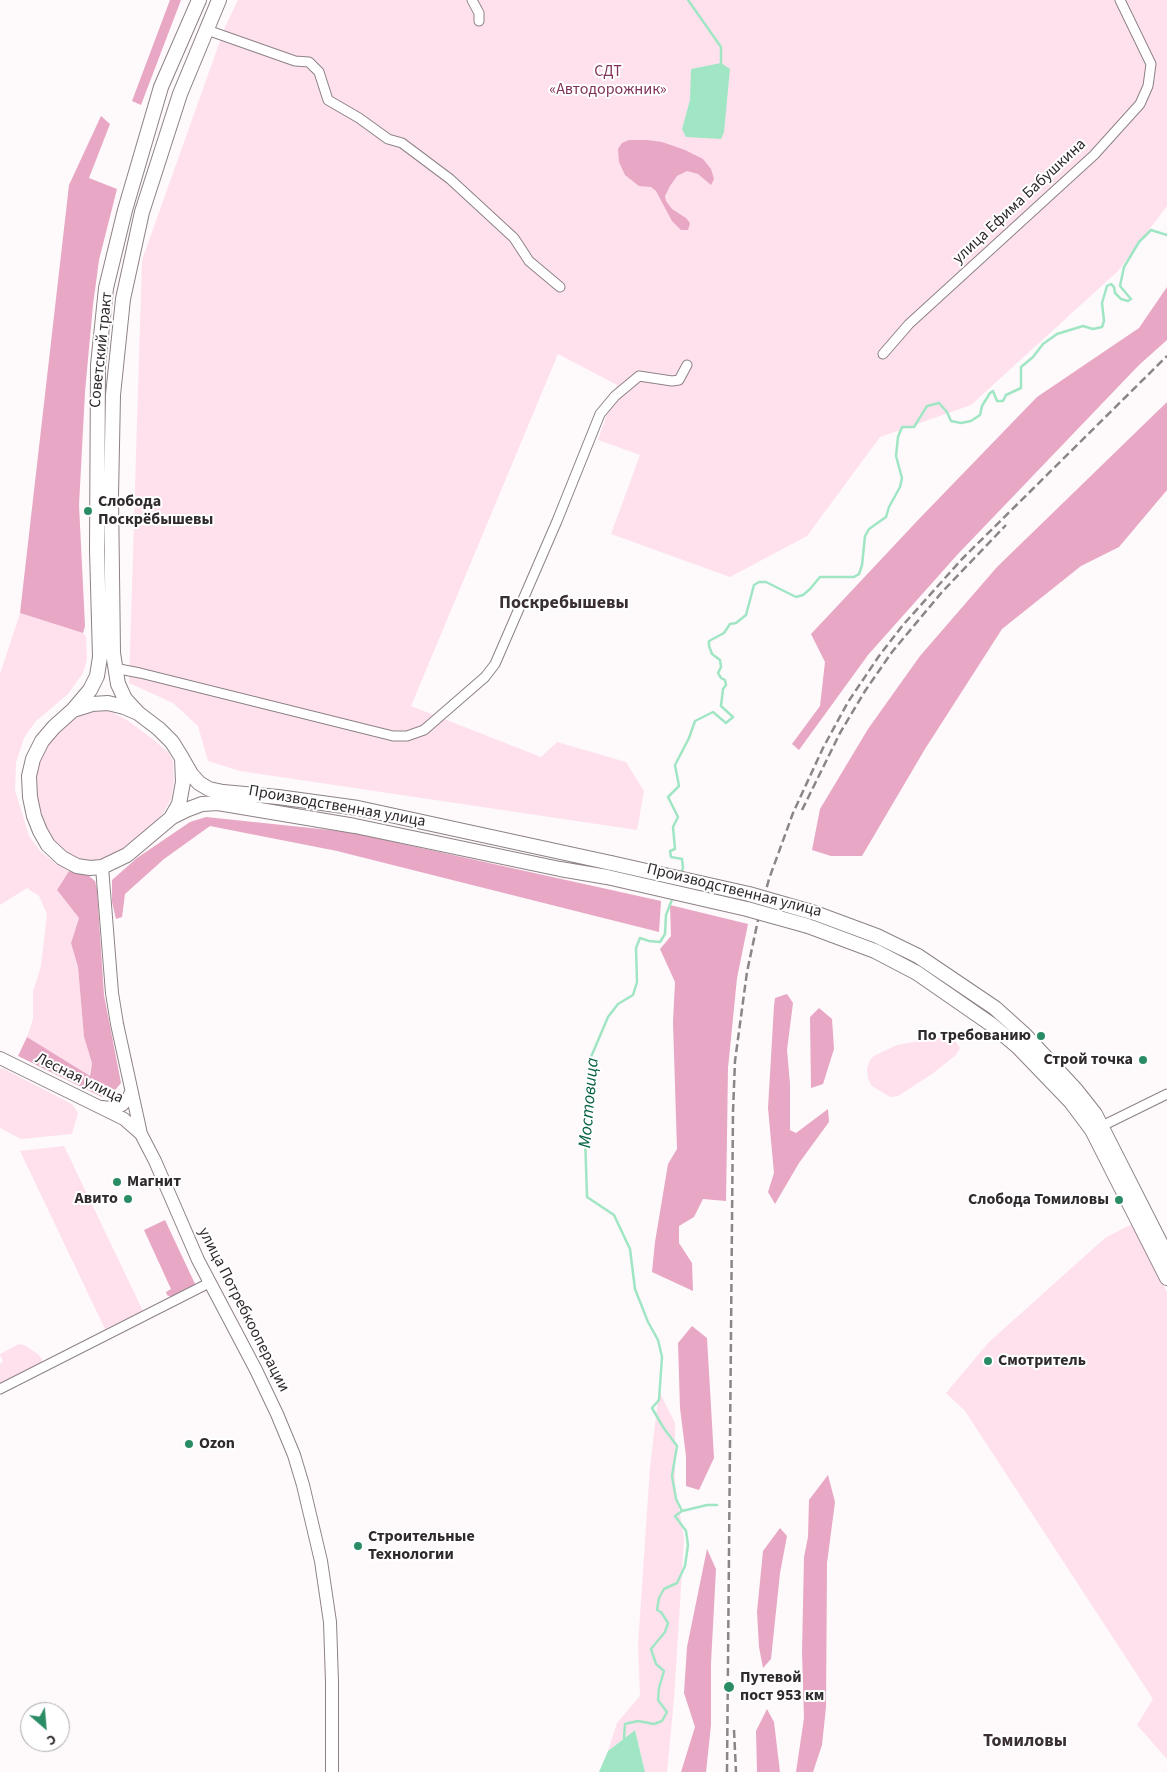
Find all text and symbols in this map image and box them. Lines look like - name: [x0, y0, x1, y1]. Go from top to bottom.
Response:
- park label: СДТ «Автодорожник»: [549, 62, 667, 100]
- street label: улица Ефима Бабушкина: [949, 135, 1091, 269]
- street label: Советский тракт: [86, 291, 118, 409]
- place label: Слобода Поскрёбышевы: [98, 492, 213, 530]
- marker: Слобода Поскрёбышевы: [82, 505, 94, 517]
- district label: Поскребышевы: [499, 593, 629, 615]
- street label: Производственная улица: [247, 782, 427, 832]
- street label: Производственная улица: [645, 860, 823, 922]
- place label: По требованию: [917, 1026, 1031, 1046]
- marker: По требованию: [1035, 1030, 1047, 1042]
- street label: Лесная улица: [32, 1049, 126, 1109]
- place label: Строй точка: [1044, 1050, 1133, 1070]
- marker: Строй точка: [1137, 1054, 1149, 1066]
- water label: Мостовица: [575, 1057, 605, 1149]
- place label: Магнит: [127, 1172, 181, 1192]
- marker: Магнит: [111, 1176, 123, 1188]
- place label: Авито: [75, 1189, 118, 1209]
- place label: Слобода Томиловы: [968, 1190, 1109, 1210]
- marker: Авито: [122, 1193, 134, 1205]
- marker: Слобода Томиловы: [1113, 1194, 1125, 1206]
- street label: улица Потребкооперации: [193, 1224, 293, 1396]
- place label: Смотритель: [998, 1351, 1086, 1371]
- marker: Смотритель: [982, 1355, 994, 1367]
- place label: Ozon: [199, 1434, 235, 1454]
- marker: Ozon: [183, 1438, 195, 1450]
- place label: Строительные Технологии: [368, 1527, 475, 1565]
- marker: Строительные Технологии: [352, 1540, 364, 1552]
- place label: Путевой пост 953 км: [740, 1668, 824, 1706]
- marker: Путевой пост 953 км: [722, 1680, 736, 1694]
- north arrow: [20, 1702, 70, 1752]
- text: С: [43, 1729, 60, 1750]
- district label: Томиловы: [983, 1731, 1067, 1753]

